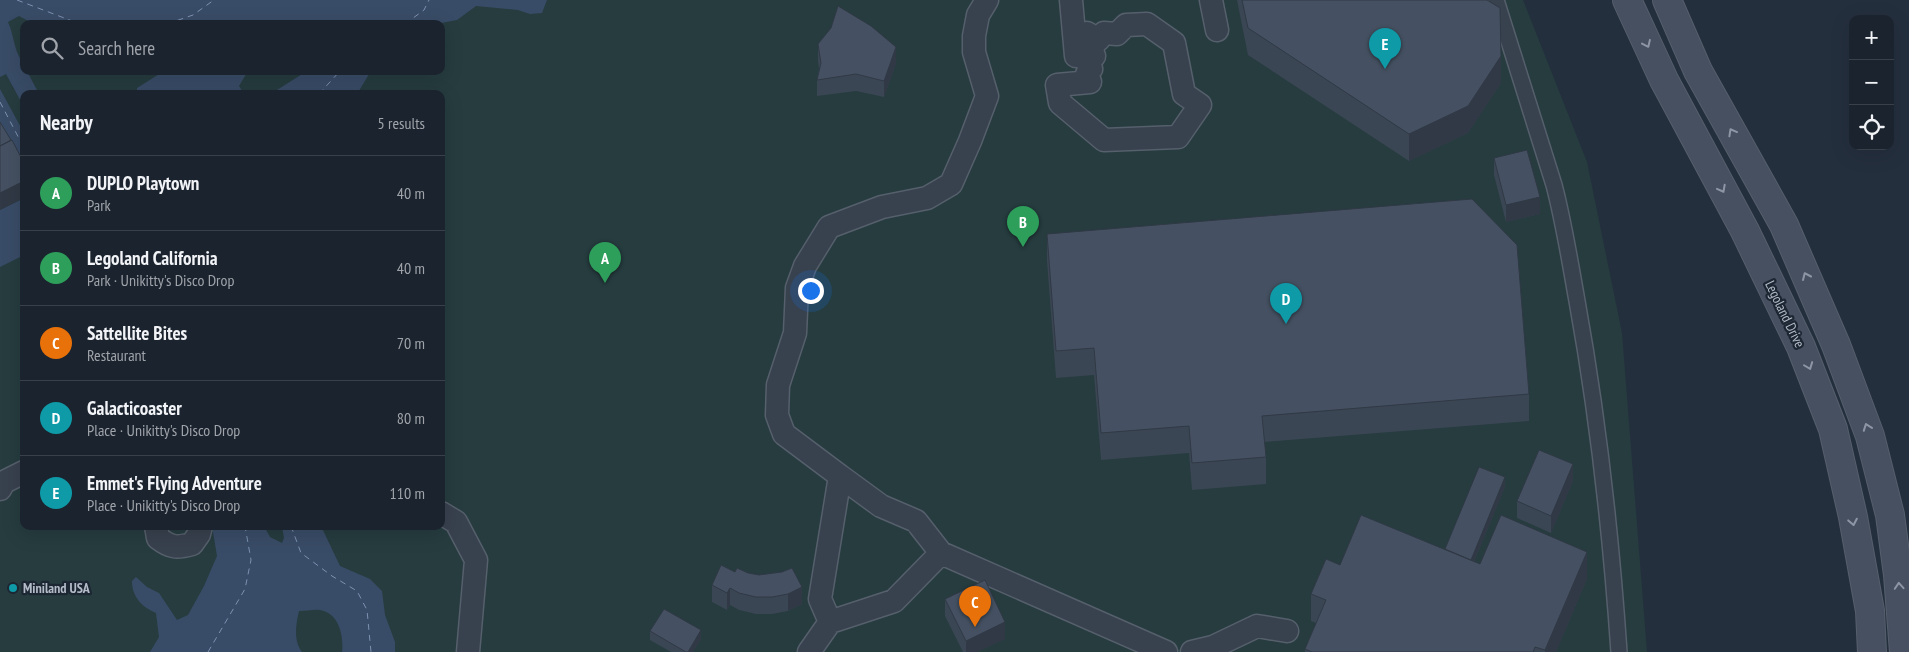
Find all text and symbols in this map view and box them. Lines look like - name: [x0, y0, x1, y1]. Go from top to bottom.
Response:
- map controls: [1849, 15, 1894, 150]
- button: +: [1849, 15, 1894, 60]
- search box: [20, 20, 445, 75]
- pin: E: [1369, 28, 1401, 69]
- icon: search: [38, 34, 66, 62]
- text: Search here: [78, 36, 155, 60]
- one-way arrow: [1641, 39, 1652, 48]
- button: −: [1849, 60, 1894, 105]
- button: locate: [1849, 105, 1894, 150]
- text: Nearby: [40, 109, 93, 136]
- text: 5 results: [378, 113, 425, 133]
- one-way arrow: [1728, 128, 1738, 137]
- text: DUPLO Playtown: [87, 171, 199, 195]
- text: A: [52, 183, 60, 203]
- text: 40 m: [397, 183, 425, 203]
- one-way arrow: [1716, 183, 1726, 192]
- text: Park: [87, 195, 111, 215]
- pin: B: [1007, 206, 1039, 247]
- pin: A: [589, 242, 621, 283]
- text: Legoland California: [87, 246, 218, 270]
- text: B: [52, 258, 60, 278]
- text: 40 m: [397, 258, 425, 278]
- text: Park · Unikitty's Disco Drop: [87, 270, 234, 290]
- one-way arrow: [1802, 272, 1813, 281]
- your location: [798, 278, 824, 304]
- street label: Legoland Drive: [1761, 278, 1809, 351]
- pin: D: [1270, 283, 1302, 324]
- text: Sattellite Bites: [87, 321, 187, 345]
- text: C: [52, 333, 60, 353]
- text: 70 m: [397, 333, 425, 353]
- text: Restaurant: [87, 345, 146, 365]
- one-way arrow: [1803, 361, 1813, 370]
- text: Galacticoaster: [87, 396, 182, 420]
- text: D: [52, 408, 60, 428]
- text: 80 m: [397, 408, 425, 428]
- text: Place · Unikitty's Disco Drop: [87, 420, 240, 440]
- one-way arrow: [1863, 423, 1873, 432]
- text: Emmet's Flying Adventure: [87, 471, 262, 495]
- text: E: [53, 483, 59, 503]
- text: 110 m: [390, 483, 425, 503]
- text: Place · Unikitty's Disco Drop: [87, 495, 240, 515]
- one-way arrow: [1848, 517, 1858, 526]
- place label: Miniland USA: [23, 579, 91, 597]
- marker: Miniland USA: [7, 582, 19, 594]
- one-way arrow: [1894, 582, 1905, 590]
- pin: C: [959, 586, 991, 627]

